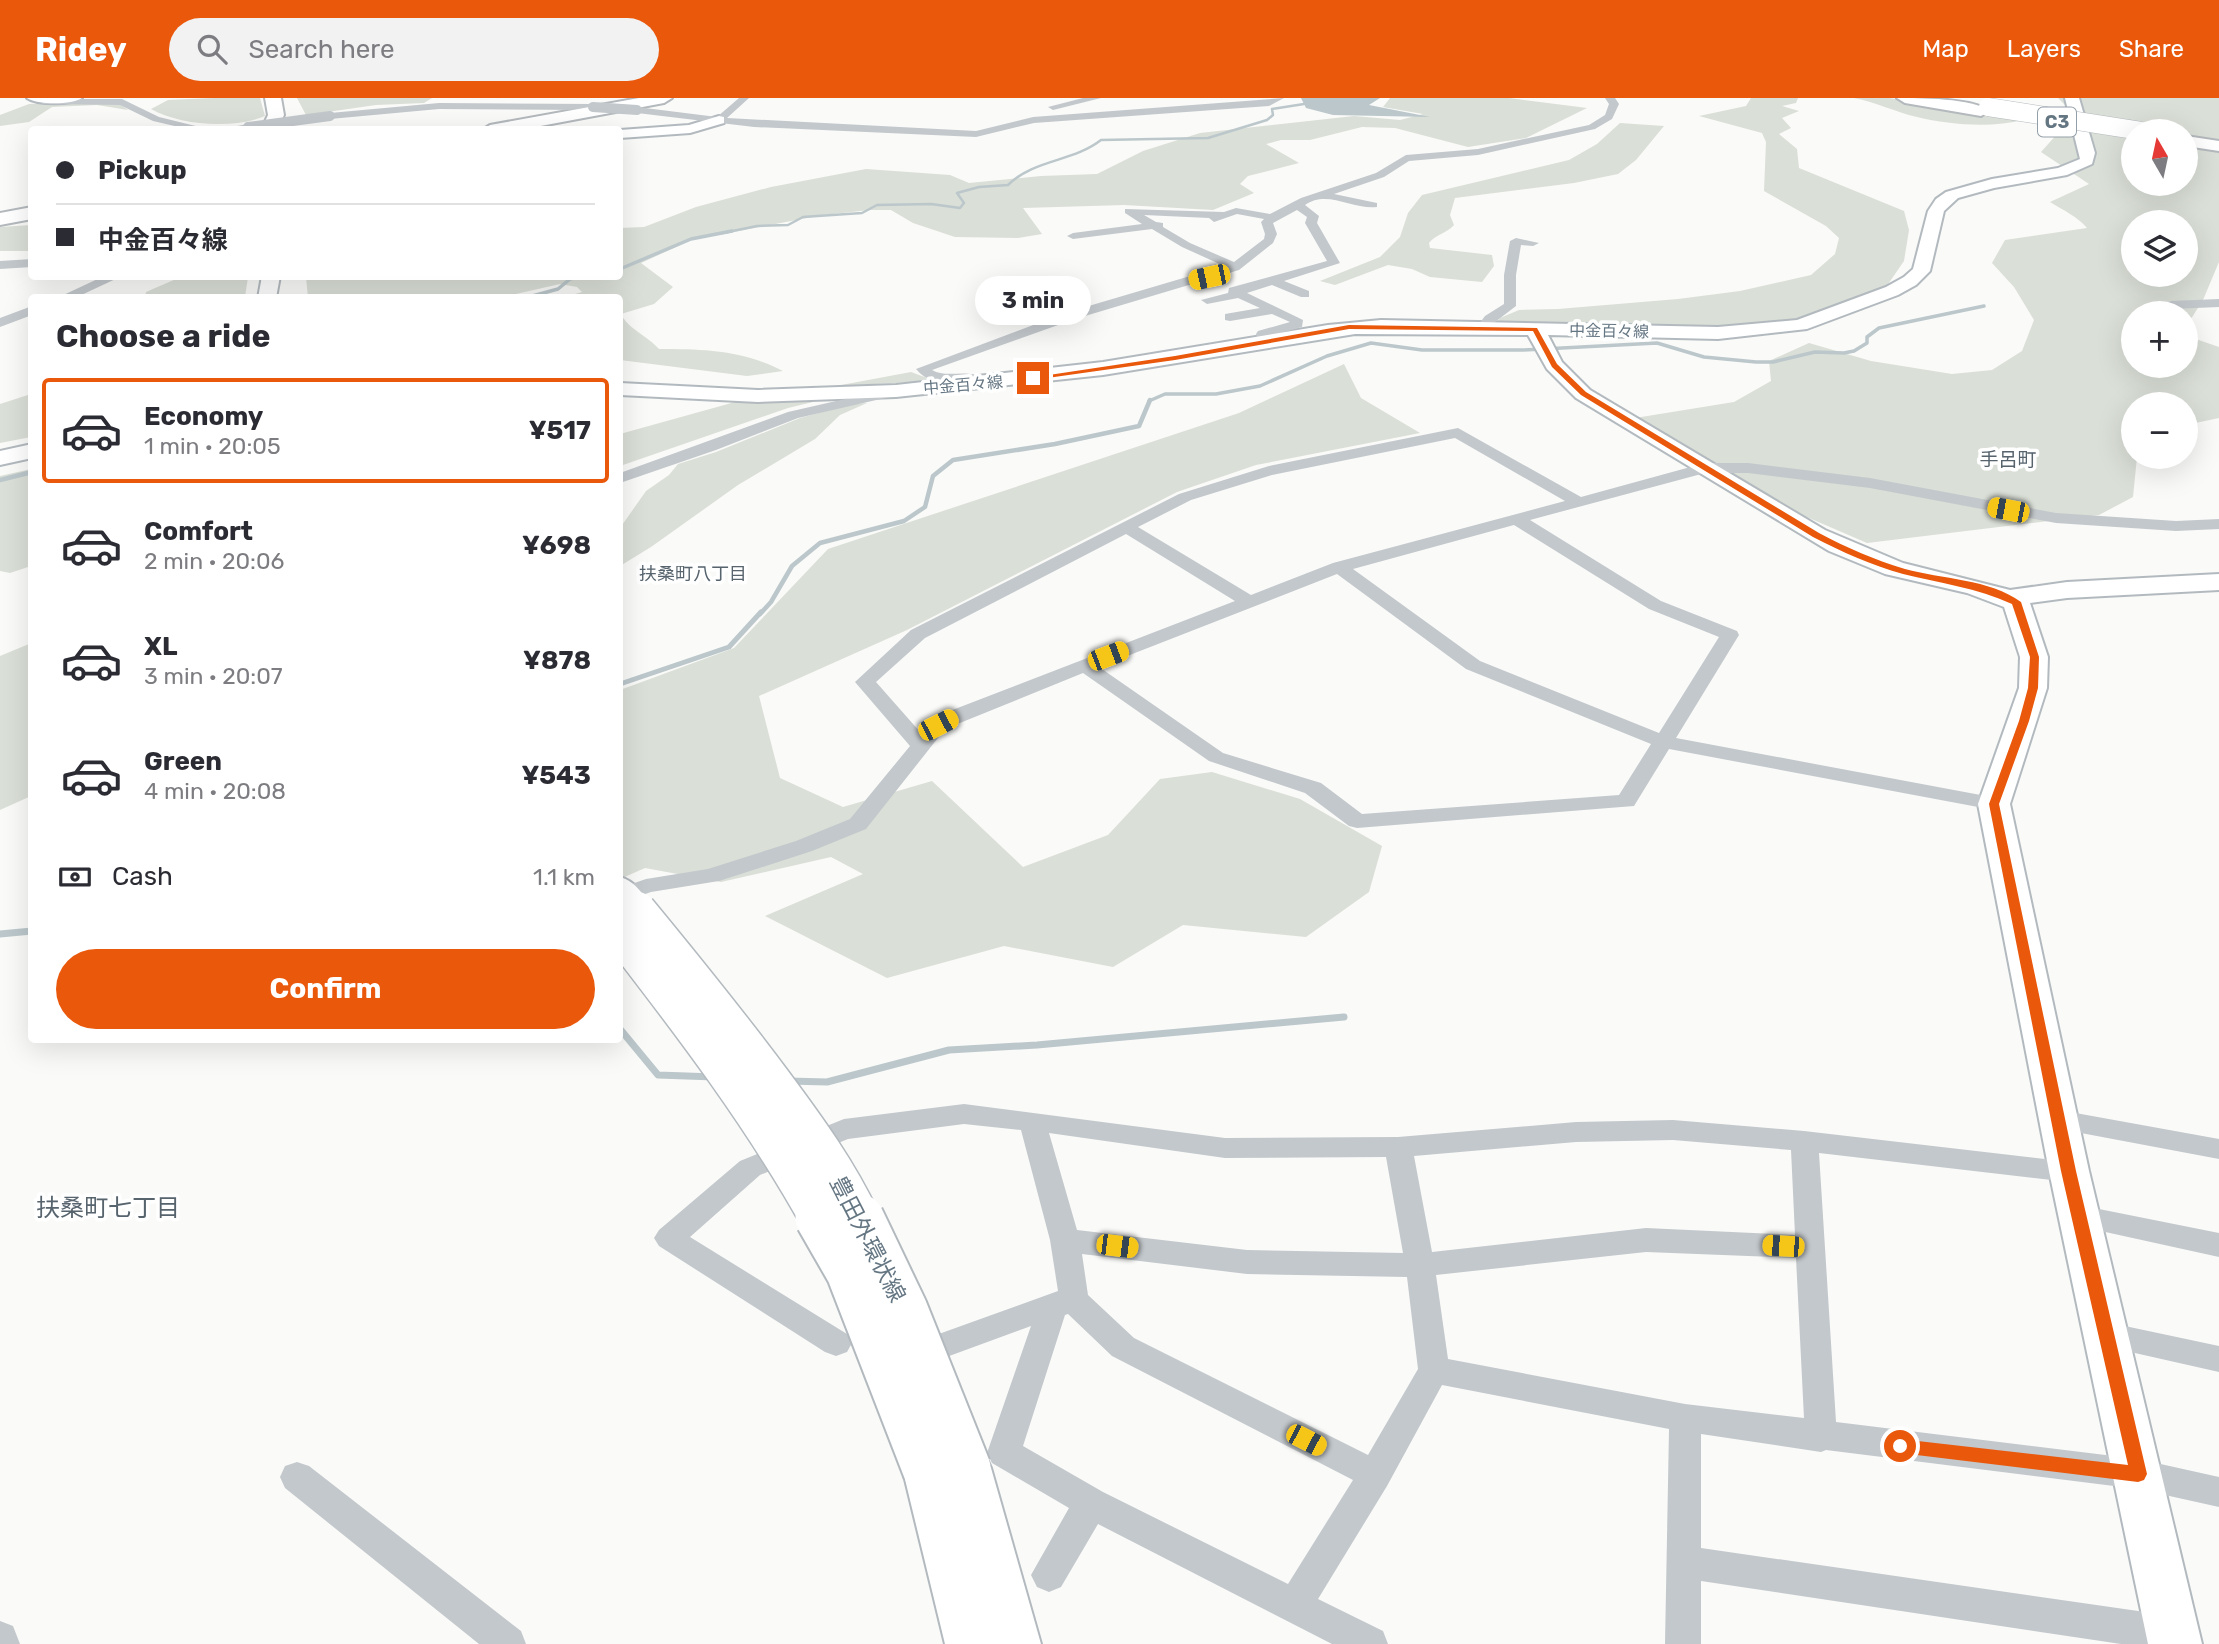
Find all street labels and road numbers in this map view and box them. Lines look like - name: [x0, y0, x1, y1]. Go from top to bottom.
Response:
- road number: C3: [2038, 107, 2076, 136]
- street label: 中金百々線: [1569, 321, 1649, 341]
- street label: 中金百々線: [922, 372, 1004, 398]
- street label: 豊田外環状線: [824, 1171, 912, 1307]

